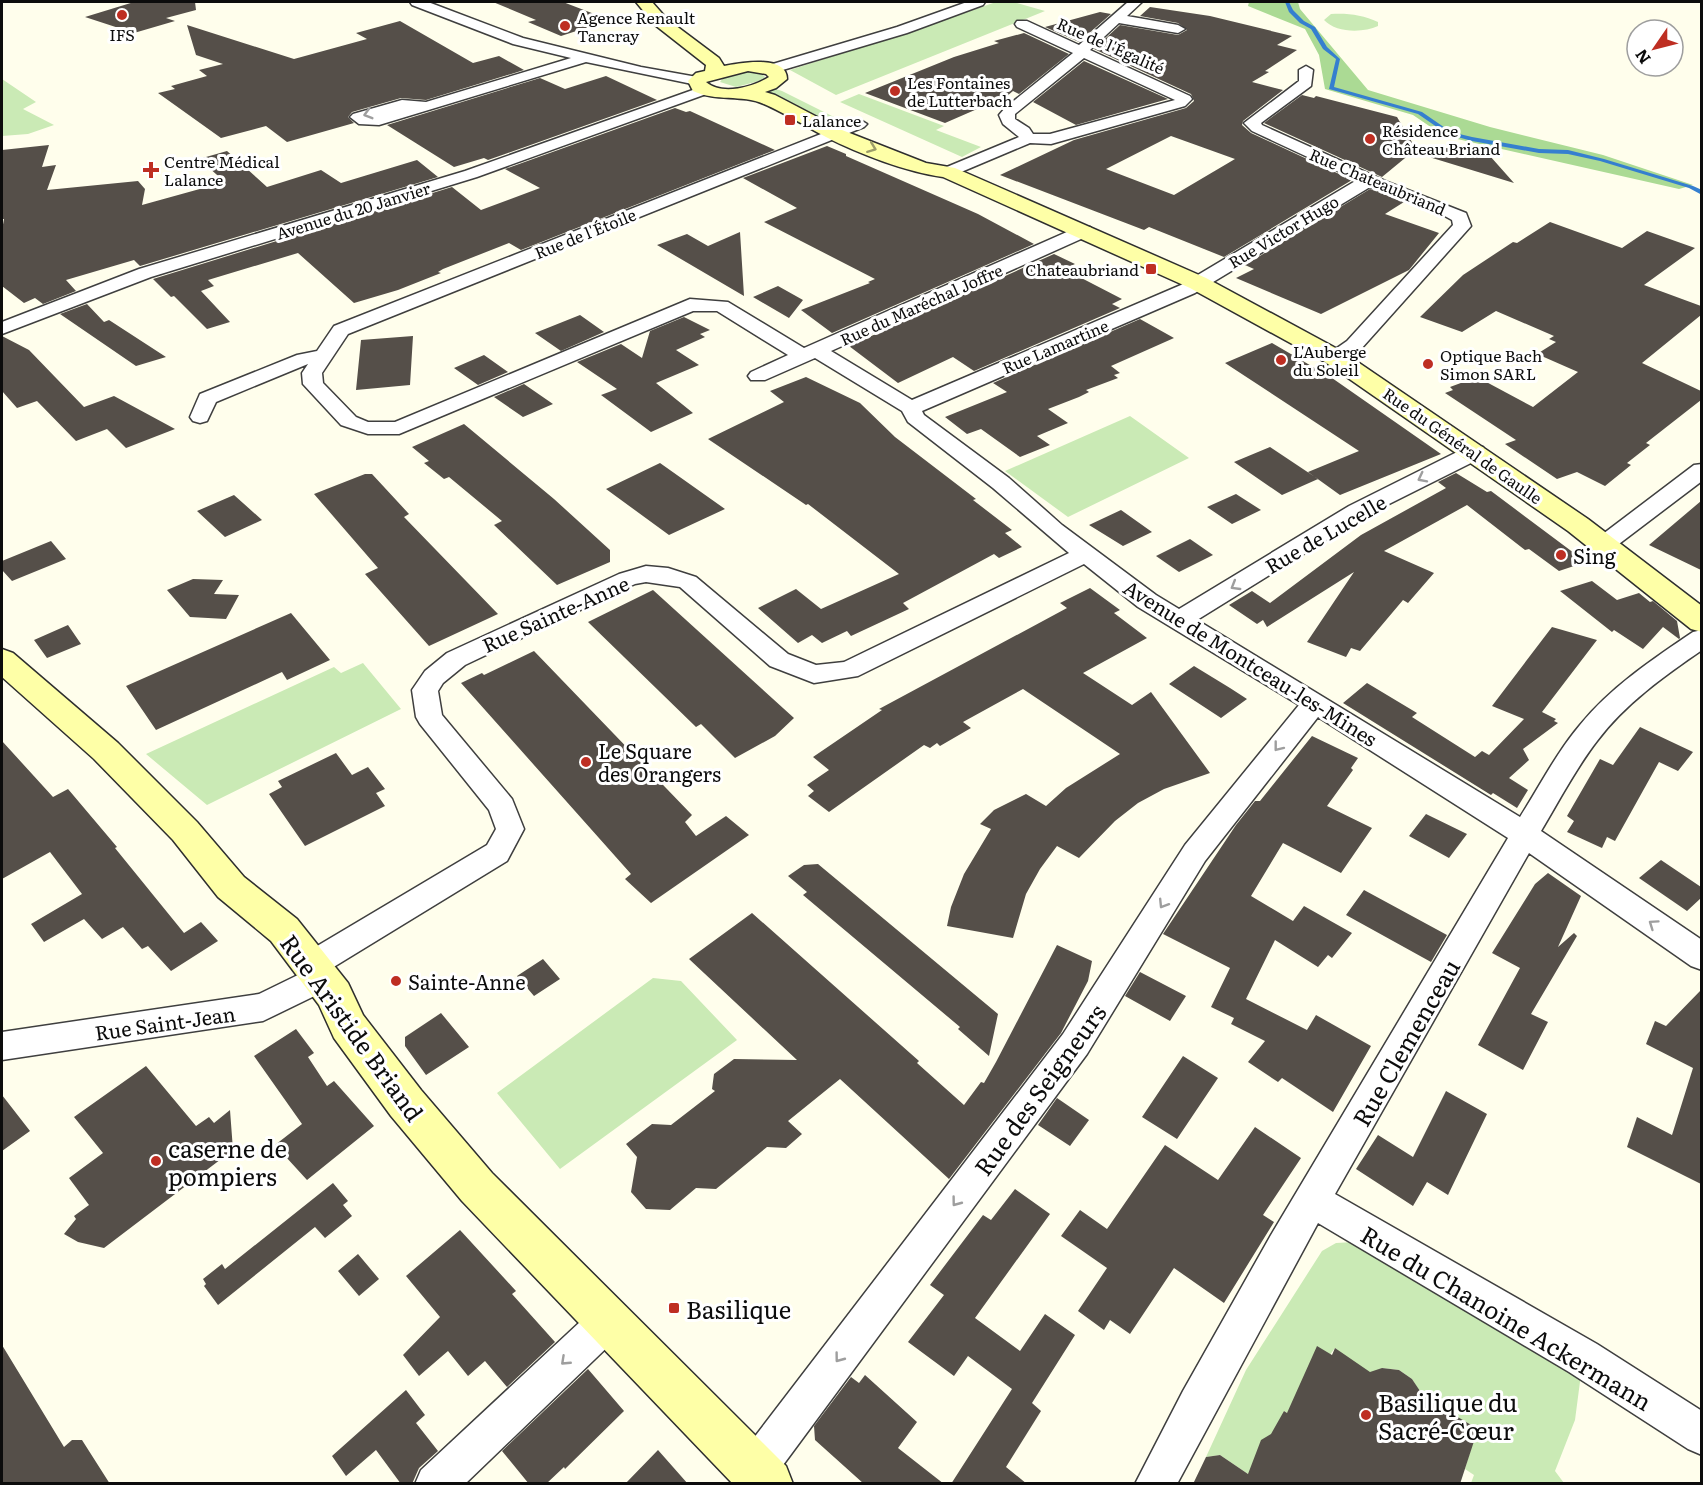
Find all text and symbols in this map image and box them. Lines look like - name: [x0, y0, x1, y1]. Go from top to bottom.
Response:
- place label: Agence Renault Tancray: [577, 5, 696, 47]
- marker: IFS: [115, 8, 129, 22]
- street label: Rue de l'Égalité: [1053, 11, 1169, 79]
- north arrow: [1625, 18, 1685, 78]
- marker: Agence Renault Tancray: [558, 19, 572, 33]
- place label: IFS: [109, 22, 135, 46]
- text: N: [1628, 45, 1656, 70]
- place label: Les Fontaines de Lutterbach: [907, 70, 1013, 112]
- marker: Les Fontaines de Lutterbach: [888, 84, 902, 98]
- one-way arrow: [363, 107, 374, 119]
- place label: Lalance: [802, 108, 861, 132]
- marker: Lalance: [783, 113, 797, 127]
- place label: Résidence Château Briand: [1382, 118, 1500, 160]
- marker: Résidence Château Briand: [1363, 132, 1377, 146]
- one-way arrow: [866, 141, 877, 153]
- street label: Rue Chateaubriand: [1306, 141, 1450, 221]
- place label: Centre Médical Lalance: [164, 149, 280, 191]
- marker: Centre Médical Lalance: [142, 161, 160, 179]
- street label: Avenue du 20 Janvier: [273, 175, 433, 245]
- street label: Rue Victor Hugo: [1223, 189, 1343, 273]
- street label: Rue de l'Étoile: [531, 202, 639, 264]
- street label: Rue du Maréchal Joffre: [836, 257, 1006, 351]
- place label: Chateaubriand: [1025, 257, 1139, 281]
- marker: Chateaubriand: [1144, 262, 1158, 276]
- street label: Rue Lamartine: [998, 313, 1112, 379]
- place label: L'Auberge du Soleil: [1293, 339, 1366, 381]
- place label: Optique Bach Simon SARL: [1440, 343, 1543, 385]
- marker: L'Auberge du Soleil: [1274, 353, 1288, 367]
- marker: Optique Bach Simon SARL: [1421, 357, 1435, 371]
- street label: Rue du Général de Gaulle: [1379, 381, 1547, 509]
- one-way arrow: [1418, 471, 1429, 482]
- street label: Rue de Lucelle: [1259, 486, 1391, 580]
- place label: Sing: [1573, 540, 1617, 570]
- marker: Sing: [1554, 548, 1568, 562]
- street label: Rue Sainte-Anne: [477, 567, 633, 659]
- street label: Avenue de Montceau-les-Mines: [1118, 571, 1384, 753]
- one-way arrow: [1231, 578, 1241, 590]
- place label: Le Square des Orangers: [598, 735, 721, 788]
- one-way arrow: [1274, 740, 1285, 751]
- marker: Le Square des Orangers: [579, 755, 593, 769]
- one-way arrow: [1159, 898, 1171, 908]
- one-way arrow: [1649, 920, 1660, 931]
- street label: Rue Aristide Briand: [273, 926, 433, 1128]
- street label: Rue Clemenceau: [1343, 952, 1467, 1132]
- place label: Sainte-Anne: [408, 966, 526, 996]
- marker: Sainte-Anne: [389, 974, 403, 988]
- street label: Rue des Seigneurs: [965, 996, 1113, 1182]
- street label: Rue Saint-Jean: [93, 997, 237, 1047]
- place label: caserne de pompiers: [168, 1130, 287, 1193]
- marker: caserne de pompiers: [149, 1154, 163, 1168]
- one-way arrow: [952, 1195, 963, 1206]
- street label: Rue du Chanoine Ackermann: [1355, 1216, 1659, 1418]
- place label: Basilique: [686, 1291, 791, 1326]
- marker: Basilique: [667, 1301, 681, 1315]
- one-way arrow: [835, 1351, 846, 1362]
- one-way arrow: [561, 1354, 572, 1365]
- place label: Basilique du Sacré-Cœur: [1378, 1384, 1518, 1447]
- marker: Basilique du Sacré-Cœur: [1359, 1408, 1373, 1422]

